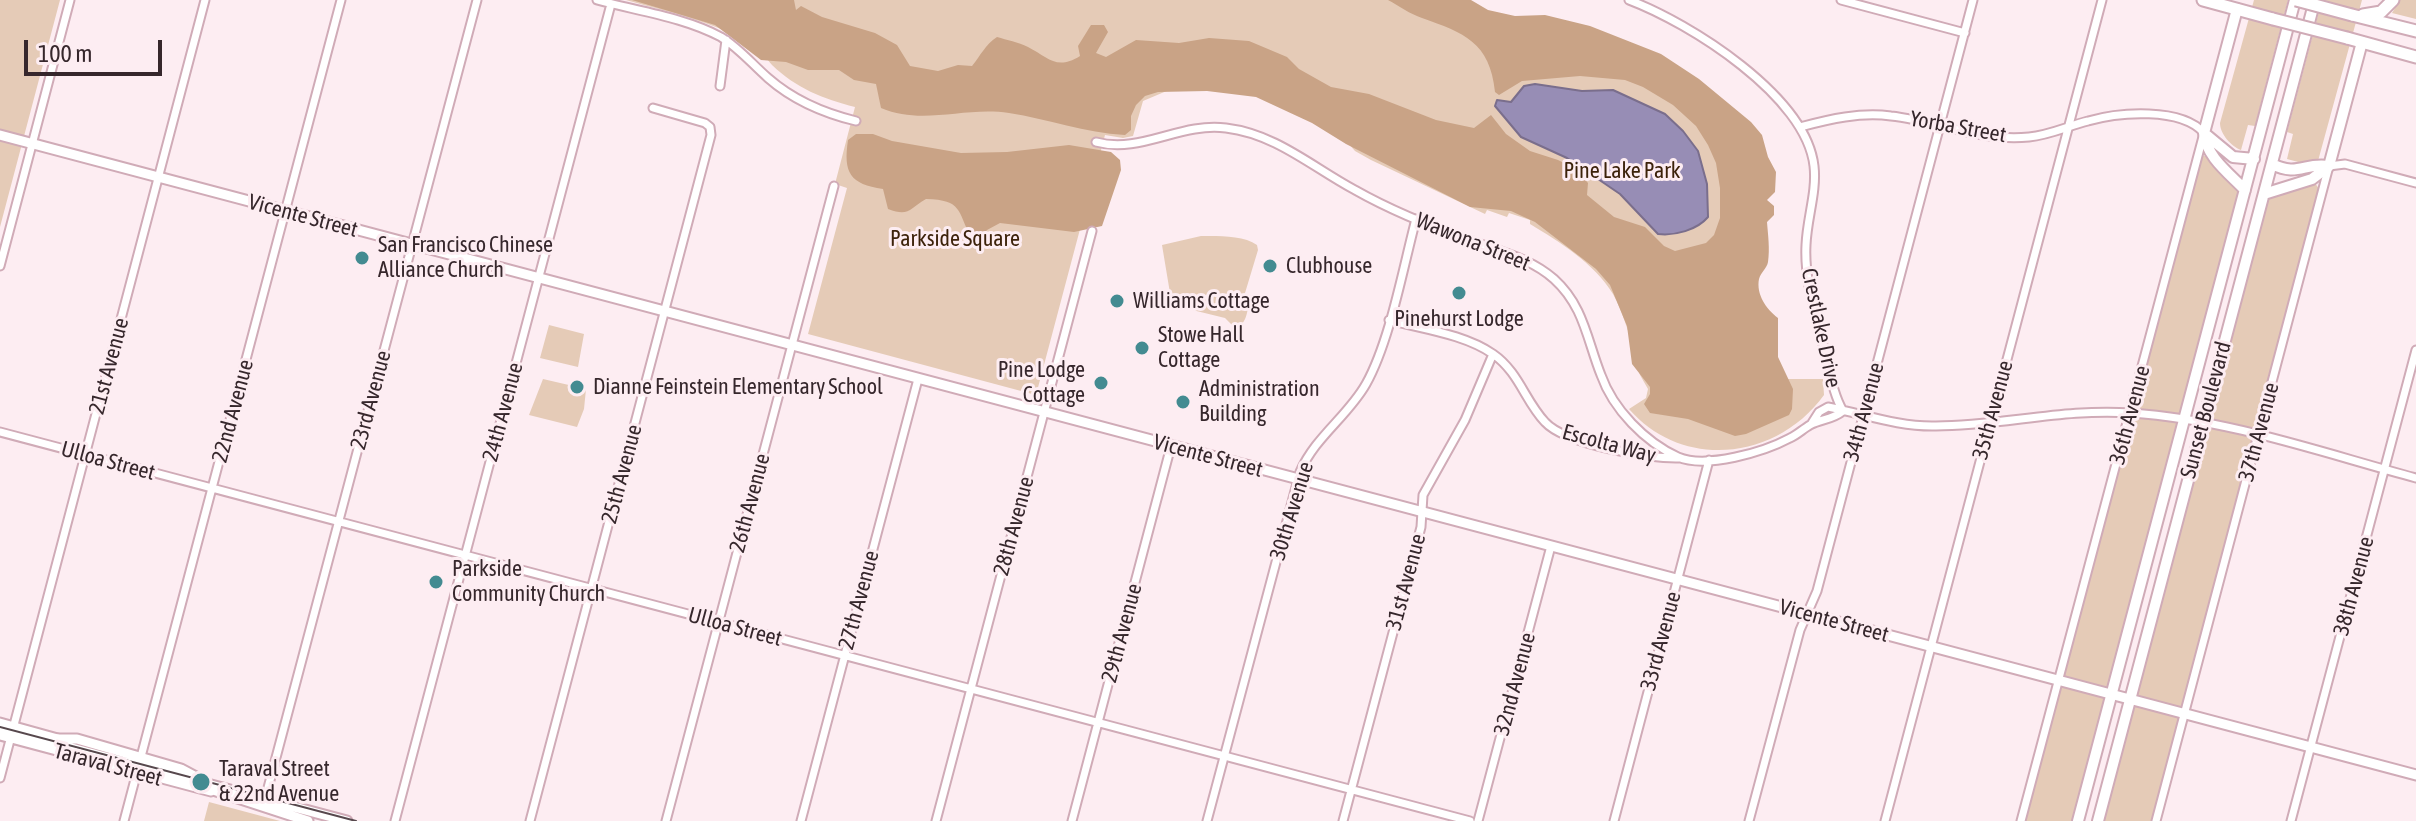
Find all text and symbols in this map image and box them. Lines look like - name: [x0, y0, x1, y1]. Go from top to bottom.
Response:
- scale bar: [28, 24, 166, 74]
- text: 100 m: [38, 40, 92, 67]
- street label: Yorba Street: [1908, 106, 2008, 148]
- park label: Pine Lake Park: [1564, 158, 1680, 184]
- street label: Vicente Street: [245, 189, 361, 243]
- street label: Wawona Street: [1412, 207, 1534, 277]
- park label: Parkside Square: [890, 226, 1020, 252]
- place label: San Francisco Chinese Alliance Church: [378, 232, 553, 284]
- marker: San Francisco Chinese Alliance Church: [353, 249, 371, 267]
- place label: Clubhouse: [1286, 253, 1372, 279]
- marker: Clubhouse: [1261, 257, 1279, 275]
- street label: Crestlake Drive: [1795, 266, 1847, 390]
- marker: Pinehurst Lodge: [1450, 284, 1468, 302]
- place label: Williams Cottage: [1133, 288, 1270, 314]
- marker: Williams Cottage: [1108, 292, 1126, 310]
- place label: Pinehurst Lodge: [1394, 306, 1524, 332]
- street label: 21st Avenue: [83, 315, 135, 417]
- place label: Stowe Hall Cottage: [1158, 322, 1244, 374]
- marker: Stowe Hall Cottage: [1133, 339, 1151, 357]
- street label: Sunset Boulevard: [2175, 339, 2237, 481]
- street label: 23rd Avenue: [345, 348, 397, 452]
- street label: 22nd Avenue: [207, 357, 259, 465]
- place label: Pine Lodge Cottage: [998, 357, 1085, 408]
- street label: 35th Avenue: [1967, 358, 2019, 462]
- street label: 24th Avenue: [477, 360, 529, 464]
- street label: 34th Avenue: [1838, 360, 1890, 464]
- street label: 36th Avenue: [2104, 363, 2156, 467]
- place label: Dianne Feinstein Elementary School: [593, 374, 883, 400]
- marker: Pine Lodge Cottage: [1092, 374, 1110, 392]
- place label: Administration Building: [1199, 376, 1320, 428]
- marker: Dianne Feinstein Elementary School: [568, 378, 586, 396]
- street label: 37th Avenue: [2233, 380, 2285, 484]
- marker: Administration Building: [1174, 393, 1192, 411]
- street label: Escolta Way: [1559, 419, 1659, 469]
- street label: 25th Avenue: [596, 422, 648, 526]
- street label: Vicente Street: [1150, 429, 1266, 483]
- street label: Ulloa Street: [58, 436, 158, 486]
- street label: 26th Avenue: [724, 451, 776, 555]
- street label: 30th Avenue: [1265, 459, 1319, 563]
- street label: 28th Avenue: [988, 474, 1040, 578]
- street label: 31st Avenue: [1380, 531, 1432, 633]
- street label: 38th Avenue: [2328, 534, 2380, 638]
- street label: 27th Avenue: [833, 548, 885, 652]
- place label: Parkside Community Church: [452, 556, 605, 608]
- marker: Parkside Community Church: [427, 573, 445, 591]
- street label: 29th Avenue: [1096, 581, 1148, 685]
- street label: 33rd Avenue: [1635, 589, 1687, 693]
- street label: Vicente Street: [1776, 594, 1892, 648]
- street label: Ulloa Street: [685, 602, 785, 652]
- street label: 32nd Avenue: [1489, 630, 1541, 738]
- street label: Taraval Street: [51, 738, 165, 792]
- place label: Taraval Street & 22nd Avenue: [219, 756, 339, 808]
- marker: Taraval Street & 22nd Avenue: [190, 771, 212, 793]

